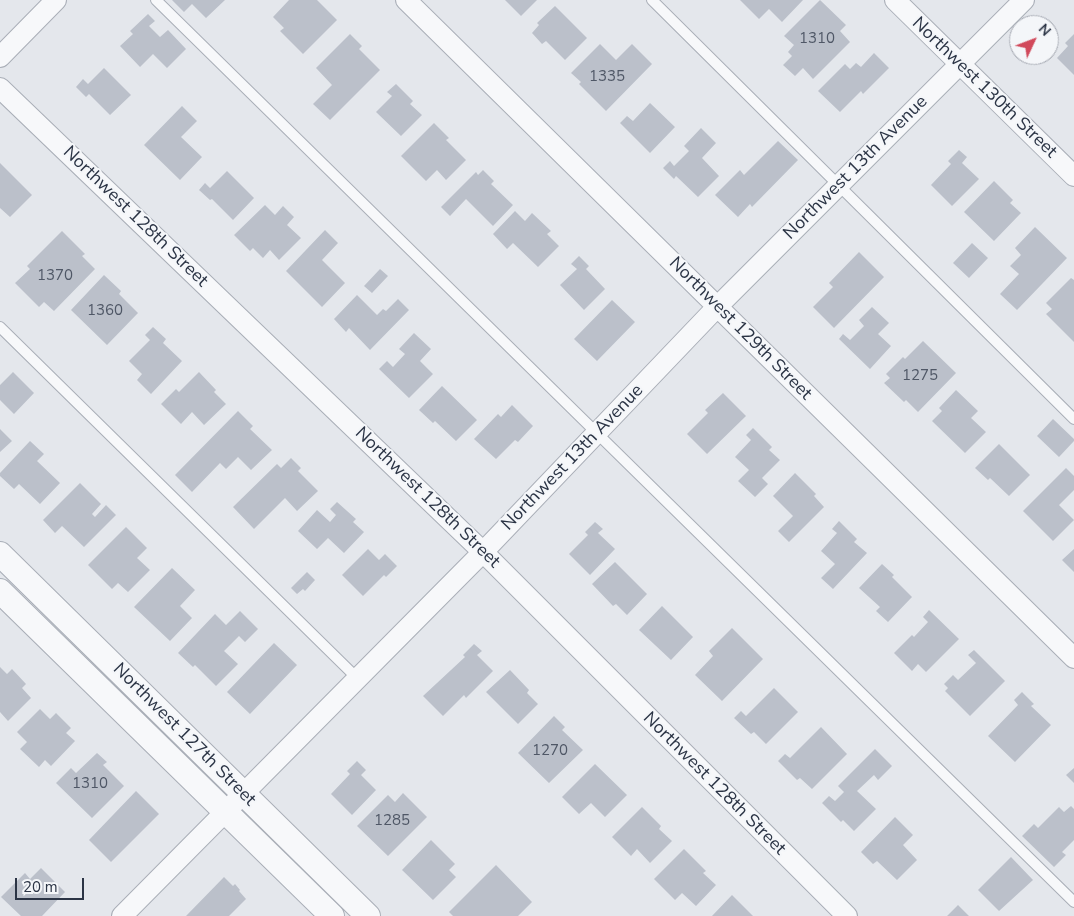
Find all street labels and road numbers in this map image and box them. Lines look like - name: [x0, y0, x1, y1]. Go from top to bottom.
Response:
- street label: Northwest 130th Street: [907, 13, 1061, 163]
- street label: Northwest 13th Avenue: [780, 92, 932, 244]
- street label: Northwest 128th Street: [58, 142, 212, 292]
- street label: Northwest 129th Street: [664, 253, 816, 405]
- street label: Northwest 13th Avenue: [498, 380, 648, 536]
- street label: Northwest 128th Street: [350, 423, 504, 573]
- street label: Northwest 127th Street: [108, 659, 260, 811]
- street label: Northwest 128th Street: [638, 708, 790, 860]

